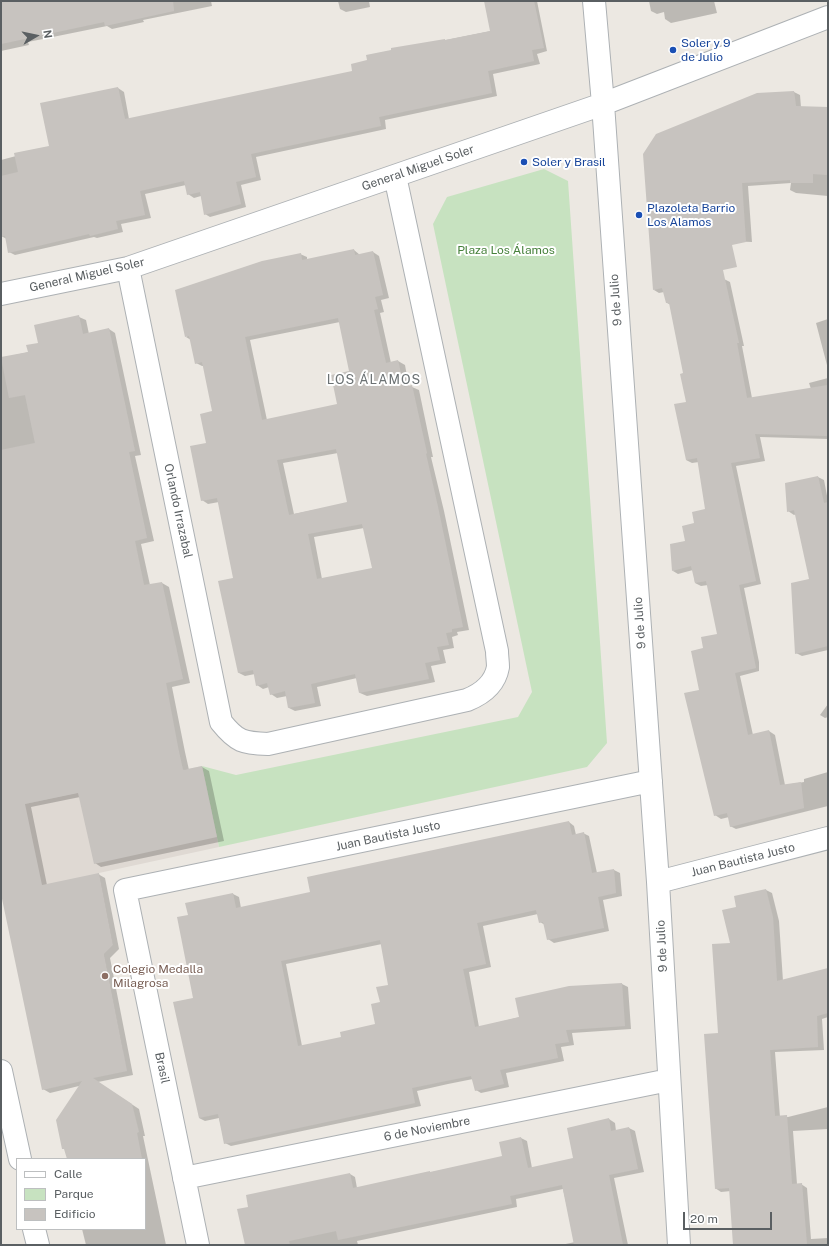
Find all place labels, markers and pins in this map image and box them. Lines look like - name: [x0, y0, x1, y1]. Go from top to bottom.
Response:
- place label: Soler y 9 de Julio: [681, 36, 730, 64]
- marker: Soler y 9 de Julio: [668, 45, 678, 55]
- place label: Soler y Brasil: [532, 155, 606, 169]
- marker: Soler y Brasil: [519, 157, 529, 167]
- place label: Plazoleta Barrio Los Alamos: [647, 201, 735, 229]
- marker: Plazoleta Barrio Los Alamos: [634, 210, 644, 220]
- place label: Colegio Medalla Milagrosa: [113, 962, 203, 990]
- marker: Colegio Medalla Milagrosa: [100, 971, 110, 981]

